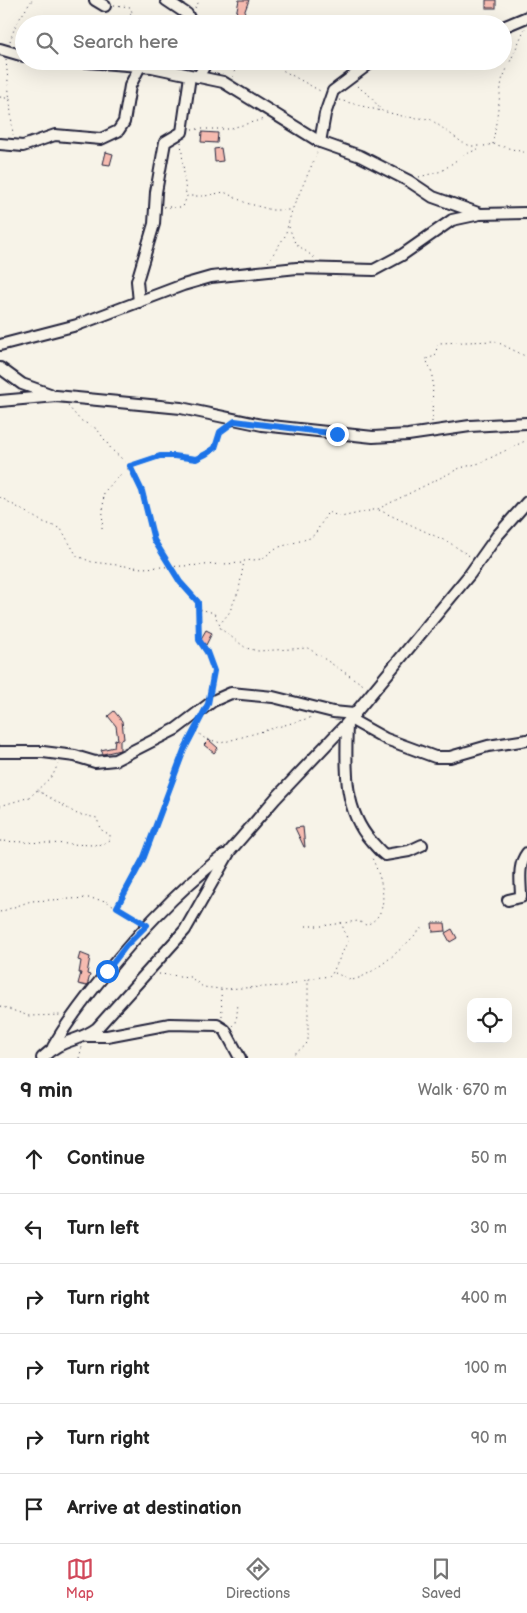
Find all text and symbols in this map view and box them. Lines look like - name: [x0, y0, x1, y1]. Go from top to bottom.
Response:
- search box: [15, 15, 512, 70]
- icon: search: [33, 29, 61, 57]
- text: Search here: [73, 31, 178, 54]
- route end: [326, 423, 349, 446]
- route start: [96, 960, 119, 983]
- map controls: [467, 998, 512, 1043]
- button: locate: [467, 998, 512, 1043]
- text: 9 min: [20, 1078, 73, 1103]
- text: Walk · 670 m: [418, 1081, 507, 1100]
- icon: ahead: [20, 1145, 48, 1173]
- text: Continue: [67, 1147, 145, 1170]
- text: 50 m: [471, 1149, 507, 1168]
- icon: left: [20, 1215, 48, 1243]
- text: Turn left: [67, 1217, 139, 1240]
- text: 30 m: [470, 1219, 507, 1238]
- icon: right: [20, 1285, 48, 1313]
- text: Turn right: [67, 1287, 150, 1310]
- text: 400 m: [461, 1289, 507, 1308]
- icon: right: [20, 1355, 48, 1383]
- text: Turn right: [67, 1357, 150, 1380]
- text: 100 m: [464, 1359, 507, 1378]
- icon: right: [20, 1425, 48, 1453]
- text: Turn right: [67, 1427, 150, 1450]
- text: 90 m: [471, 1429, 507, 1448]
- icon: arrive: [20, 1495, 48, 1523]
- text: Arrive at destination: [67, 1497, 242, 1520]
- tab: Map: [66, 1555, 94, 1602]
- tab: Directions: [226, 1555, 290, 1602]
- tab: Saved: [422, 1555, 461, 1602]

